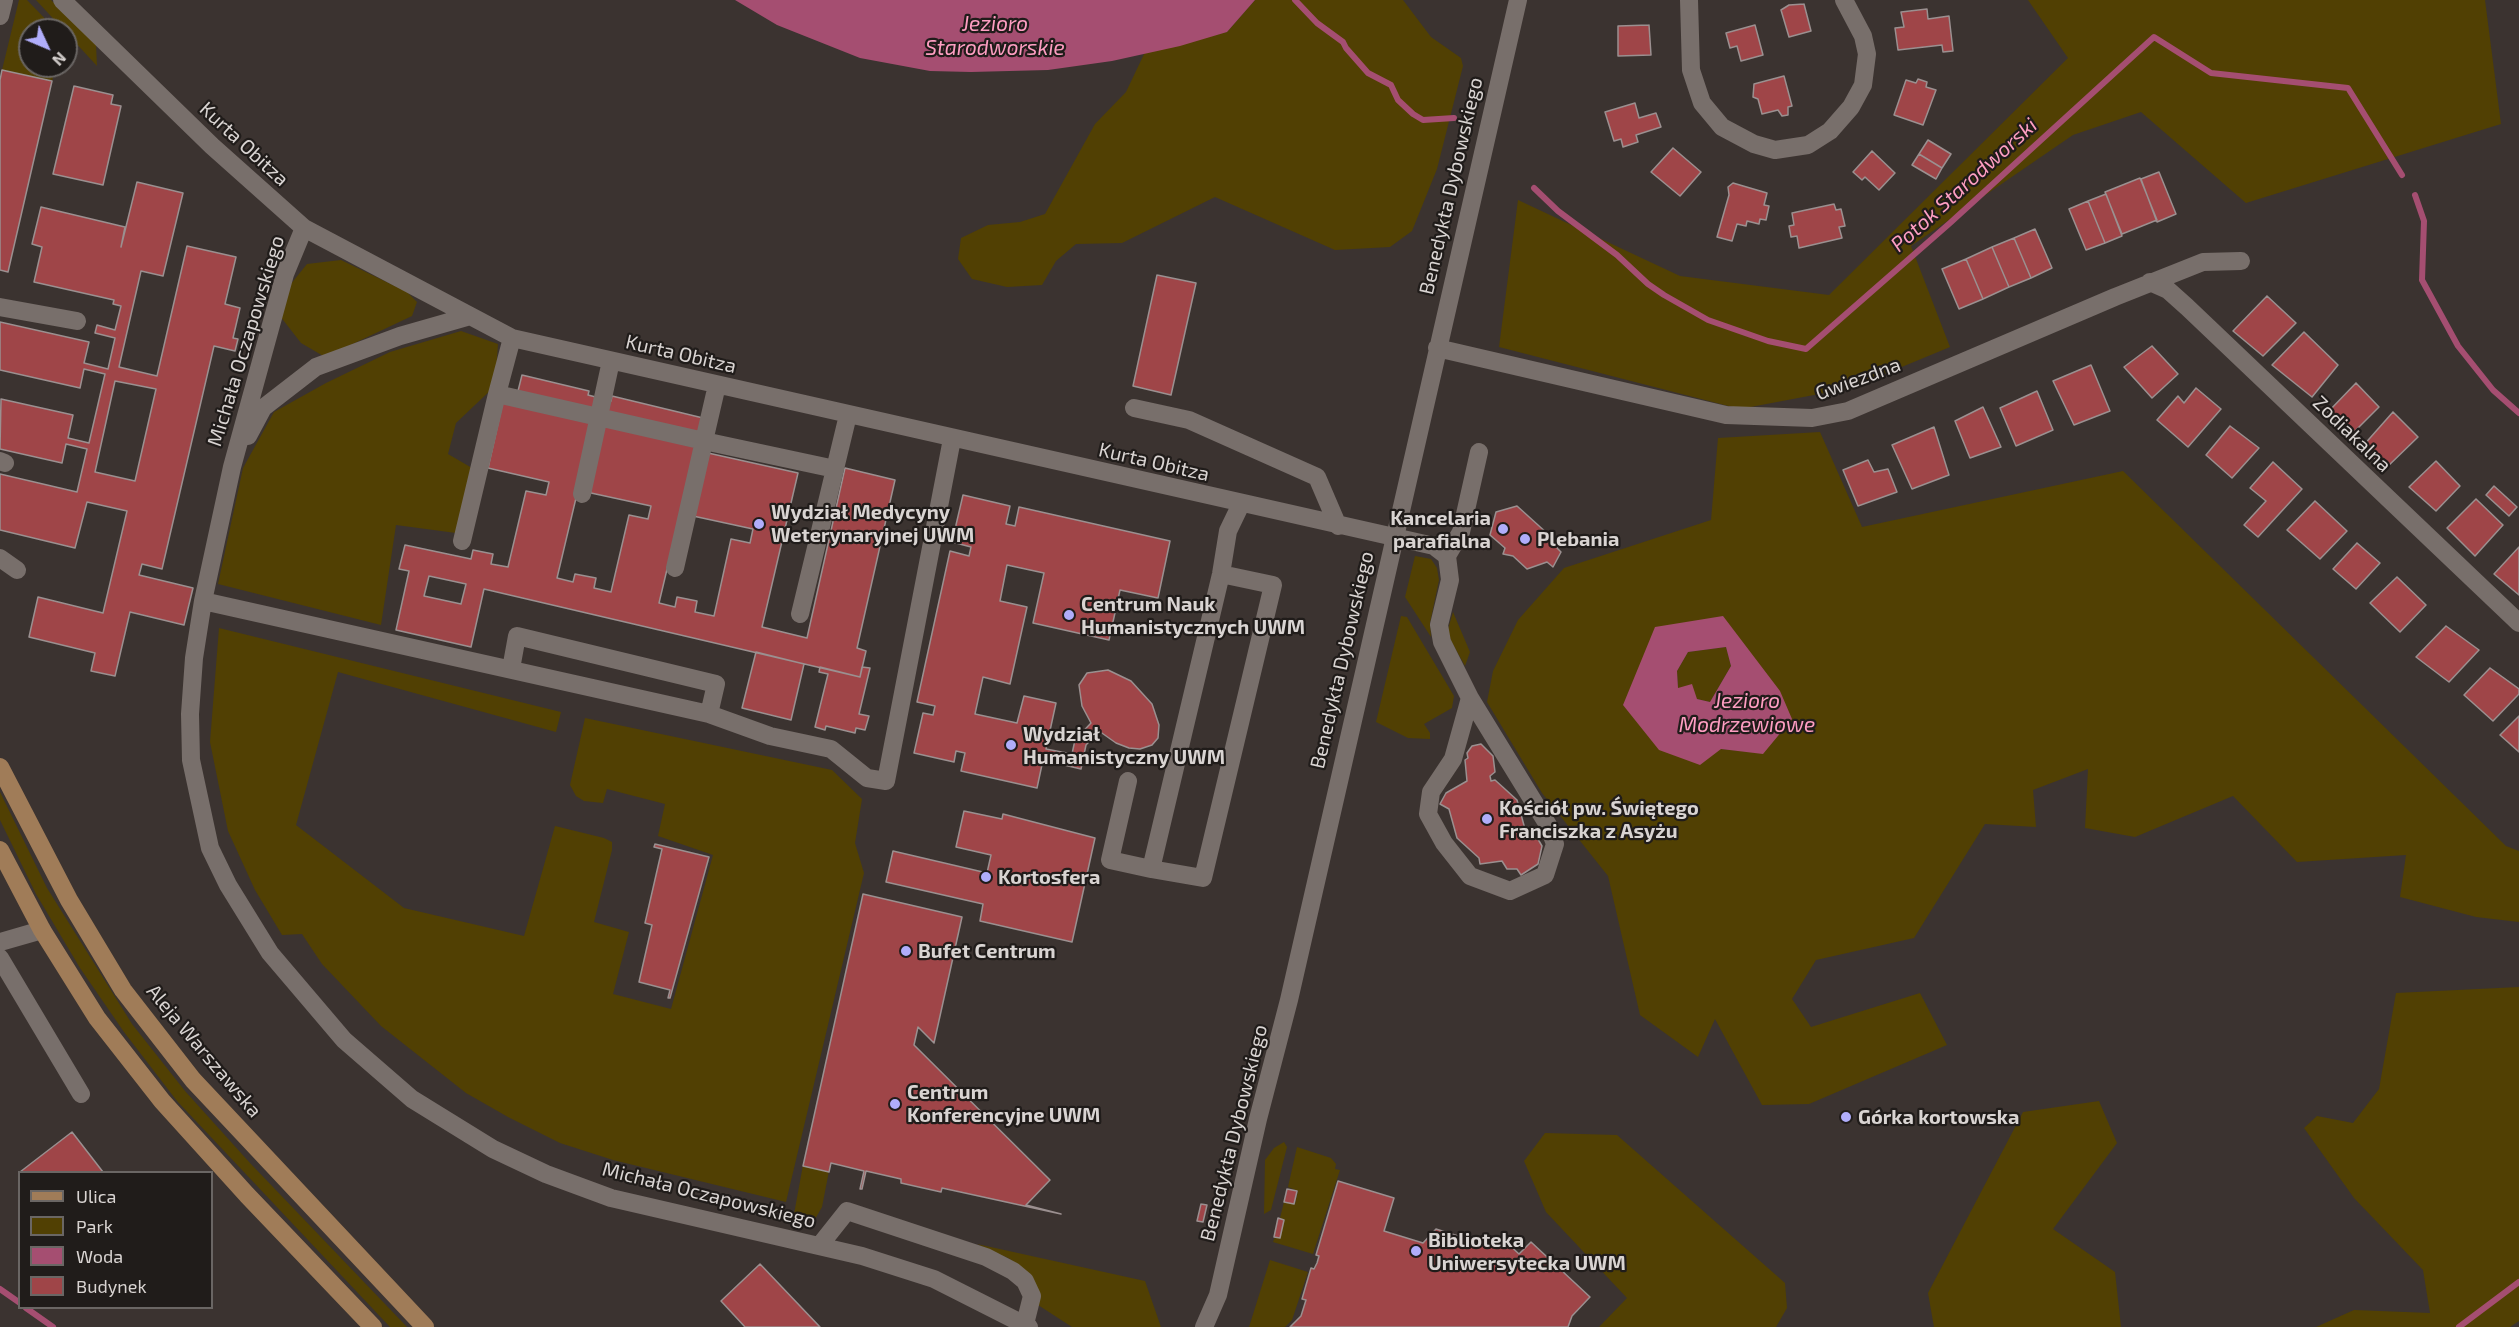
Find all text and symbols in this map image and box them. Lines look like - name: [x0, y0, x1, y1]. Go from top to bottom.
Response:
- water label: Jezioro Starodworskie: [925, 11, 1065, 61]
- north arrow: [18, 18, 78, 78]
- text: N: [49, 49, 71, 70]
- street label: Benedykta Dybowskiego: [1414, 75, 1488, 297]
- street label: Kurta Obitza: [195, 97, 293, 191]
- water label: Potok Starodworski: [1886, 113, 2042, 257]
- street label: Michała Oczapowskiego: [203, 233, 289, 449]
- street label: Kurta Obitza: [623, 330, 739, 378]
- street label: Gwiezdna: [1812, 353, 1904, 405]
- street label: Zodiakalna: [2308, 391, 2396, 477]
- street label: Kurta Obitza: [1096, 438, 1212, 486]
- place label: Wydział Medycyny Weterynaryjnej UWM: [771, 500, 974, 547]
- place label: Kancelaria parafialna: [1390, 506, 1491, 553]
- marker: Wydział Medycyny Weterynaryjnej UWM: [752, 517, 766, 531]
- marker: Kancelaria parafialna: [1496, 522, 1510, 536]
- place label: Plebania: [1537, 527, 1619, 551]
- marker: Plebania: [1518, 532, 1532, 546]
- street label: Benedykta Dybowskiego: [1305, 549, 1379, 771]
- place label: Centrum Nauk Humanistycznych UWM: [1081, 592, 1305, 639]
- marker: Centrum Nauk Humanistycznych UWM: [1062, 608, 1076, 622]
- water label: Jezioro Modrzewiowe: [1679, 688, 1815, 738]
- place label: Wydział Humanistyczny UWM: [1023, 722, 1225, 769]
- marker: Wydział Humanistyczny UWM: [1004, 738, 1018, 752]
- place label: Kościół pw. Świętego Franciszka z Asyżu: [1499, 796, 1699, 843]
- marker: Kościół pw. Świętego Franciszka z Asyżu: [1480, 812, 1494, 826]
- place label: Kortosfera: [998, 865, 1100, 889]
- marker: Kortosfera: [979, 870, 993, 884]
- place label: Bufet Centrum: [918, 939, 1056, 963]
- marker: Bufet Centrum: [899, 944, 913, 958]
- street label: Aleja Warszawska: [141, 980, 267, 1122]
- street label: Benedykta Dybowskiego: [1195, 1022, 1273, 1244]
- place label: Centrum Konferencyjne UWM: [907, 1080, 1100, 1127]
- marker: Centrum Konferencyjne UWM: [888, 1097, 902, 1111]
- place label: Górka kortowska: [1858, 1105, 2019, 1129]
- marker: Górka kortowska: [1839, 1110, 1853, 1124]
- street label: Michała Oczapowskiego: [600, 1157, 818, 1233]
- legend: [18, 1171, 213, 1309]
- text: Ulica: [76, 1185, 116, 1207]
- text: Park: [76, 1215, 113, 1237]
- place label: Biblioteka Uniwersytecka UWM: [1428, 1228, 1626, 1275]
- marker: Biblioteka Uniwersytecka UWM: [1409, 1244, 1423, 1258]
- text: Woda: [76, 1245, 123, 1267]
- text: Budynek: [76, 1275, 147, 1297]

